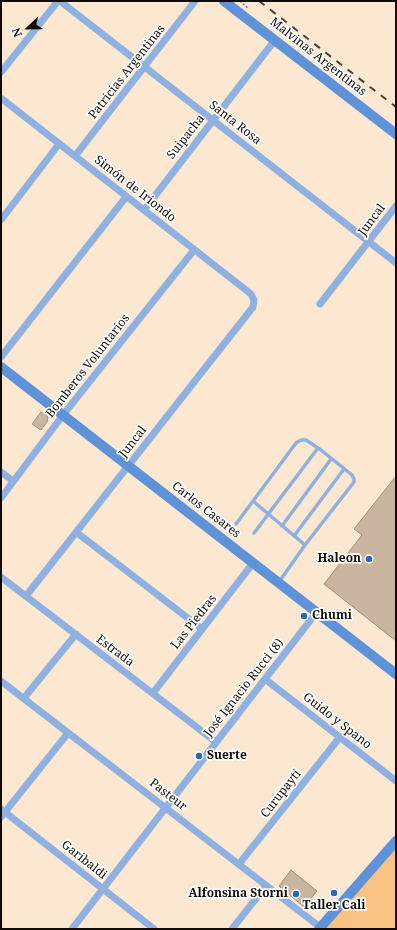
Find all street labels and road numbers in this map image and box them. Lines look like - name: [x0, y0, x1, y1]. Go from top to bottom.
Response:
- street label: Malvinas Argentinas: [267, 15, 369, 99]
- street label: Patricias Argentinas: [86, 22, 168, 122]
- street label: Santa Rosa: [206, 98, 264, 148]
- street label: Suipacha: [164, 112, 208, 162]
- street label: Simón de Iriondo: [91, 153, 179, 225]
- street label: Juncal: [355, 201, 389, 239]
- street label: Bomberos Voluntarios: [43, 311, 133, 421]
- street label: Juncal: [116, 423, 150, 461]
- street label: Carlos Casares: [169, 479, 243, 541]
- street label: Las Piedras: [168, 592, 220, 652]
- street label: Estrada: [93, 632, 137, 670]
- street label: José Ignacio Rucci (8): [201, 636, 287, 740]
- street label: Guido y Spano: [300, 690, 374, 752]
- street label: Curupaytí: [258, 767, 304, 821]
- street label: Pasteur: [146, 776, 190, 814]
- street label: Garibaldi: [58, 838, 110, 882]

